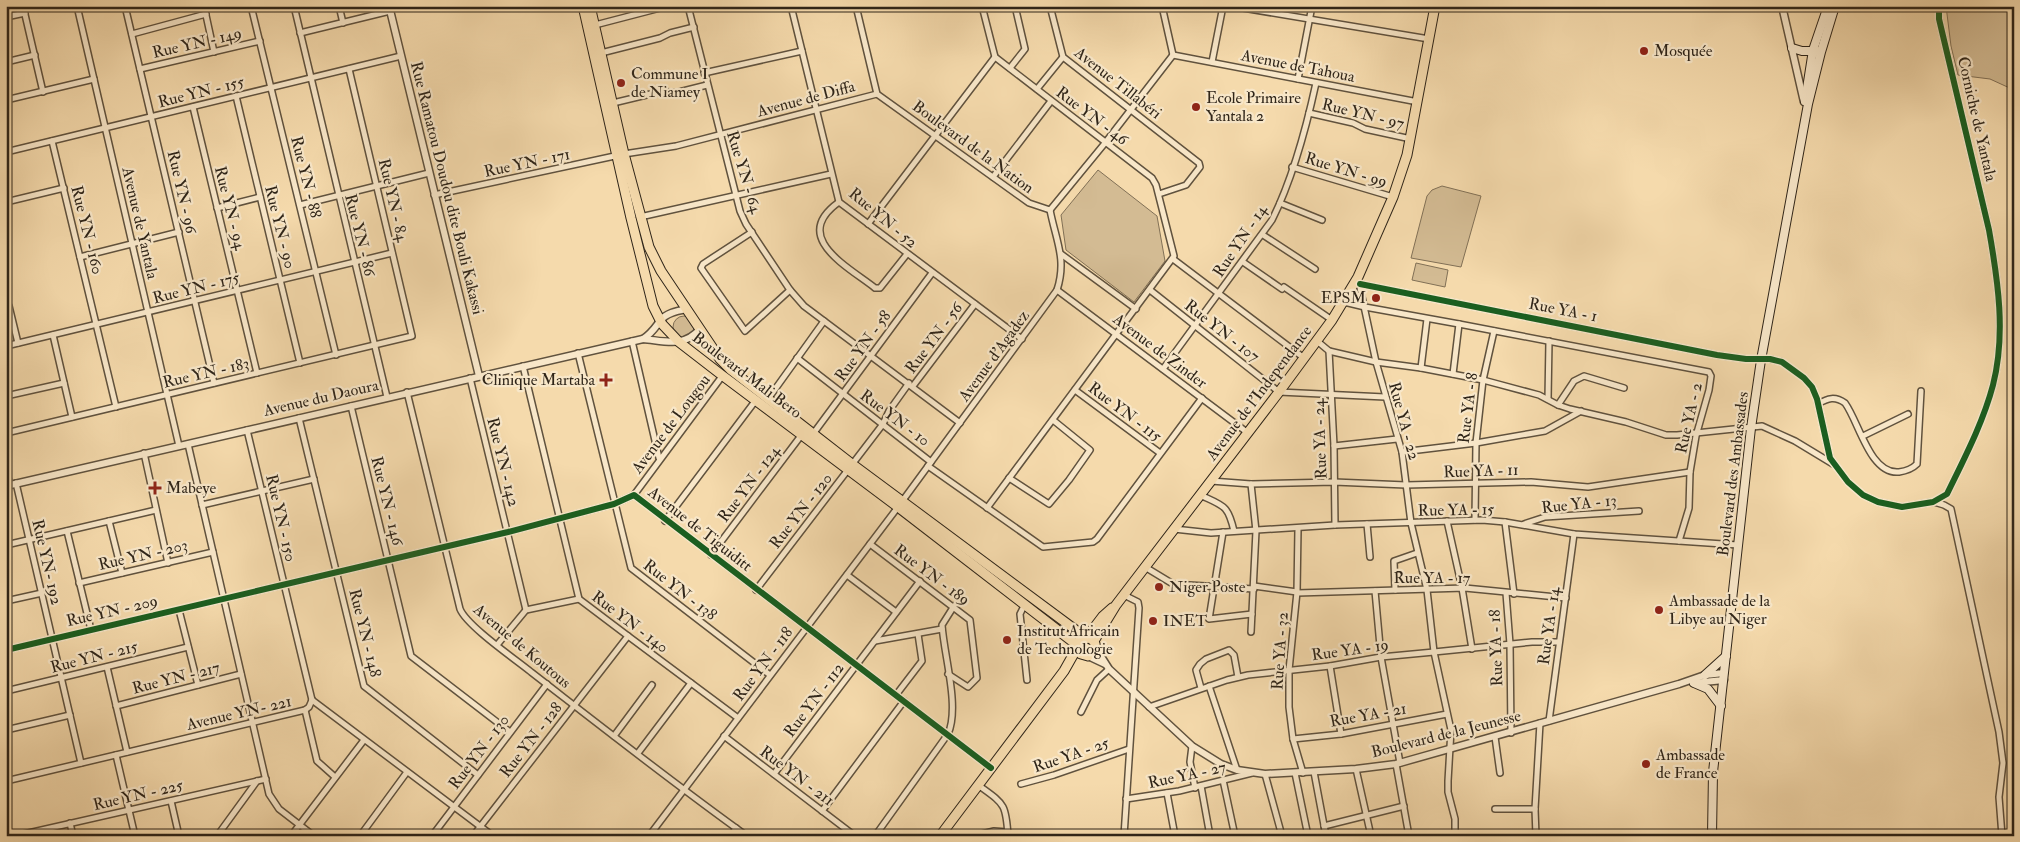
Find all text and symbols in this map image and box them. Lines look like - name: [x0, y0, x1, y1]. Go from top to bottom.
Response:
- street label: Rue YN - 149: [150, 23, 244, 63]
- place label: Mosquée: [1654, 41, 1713, 61]
- street label: Avenue Tillabéri: [1070, 42, 1166, 123]
- street label: Avenue de Tahoua: [1239, 45, 1357, 87]
- marker: Mosquée: [1638, 45, 1650, 57]
- street label: Corniche de Yantala: [1953, 55, 2001, 184]
- street label: Rue Ramatou Doudou dite Bouli Kakassi: [406, 59, 488, 317]
- place label: Commune I de Niamey: [631, 64, 708, 102]
- street label: Rue YN - 155: [156, 72, 246, 112]
- street label: Avenue de Diffa: [754, 76, 858, 122]
- marker: Commune I de Niamey: [615, 77, 627, 89]
- street label: Rue YN - 46: [1052, 82, 1133, 150]
- place label: Ecole Primaire Yantala 2: [1206, 88, 1301, 126]
- street label: Rue YN - 97: [1320, 94, 1407, 134]
- street label: Boulevard de la Nation: [908, 96, 1038, 198]
- marker: Ecole Primaire Yantala 2: [1190, 101, 1202, 113]
- street label: Rue YN - 64: [722, 128, 766, 217]
- street label: Rue YN - 88: [286, 134, 326, 220]
- street label: Rue YN - 171: [482, 144, 572, 182]
- street label: Rue YN - 96: [163, 148, 201, 236]
- street label: Rue YN - 99: [1302, 148, 1390, 192]
- street label: Rue YN - 84: [374, 157, 413, 245]
- street label: Avenue de Yantala: [117, 164, 163, 281]
- street label: Rue YN - 94: [210, 164, 250, 253]
- street label: Rue YN - 90: [260, 183, 300, 271]
- street label: Rue YN - 52: [845, 183, 921, 253]
- street label: Rue YN - 160: [66, 184, 108, 276]
- street label: Rue YN - 86: [340, 192, 380, 279]
- street label: Rue YN - 14: [1209, 200, 1272, 281]
- street label: Rue YN - 175: [151, 268, 241, 308]
- place label: EPSM: [1321, 288, 1366, 308]
- marker: EPSM: [1370, 292, 1382, 304]
- street label: Rue YA - 1: [1527, 294, 1599, 326]
- street label: Rue YN - 107: [1181, 296, 1264, 367]
- street label: Rue YN - 56: [901, 298, 968, 377]
- street label: Rue YN - 58: [830, 306, 896, 385]
- street label: Avenue d'Agadez: [954, 306, 1034, 406]
- street label: Avenue de Zinder: [1108, 309, 1211, 393]
- street label: Avenue de l'Independance: [1201, 321, 1317, 466]
- street label: Boulevard Mali Bero: [688, 327, 806, 423]
- street label: Rue YN - 183: [161, 353, 251, 393]
- place label: Clinique Martaba: [482, 370, 595, 390]
- street label: Avenue de Lougou: [627, 370, 715, 478]
- street label: Rue YA - 8: [1454, 371, 1482, 445]
- marker: Clinique Martaba: [599, 373, 613, 387]
- street label: Avenue du Daoura: [261, 375, 381, 421]
- street label: Rue YN - 115: [1084, 378, 1166, 446]
- street label: Rue YA - 22: [1384, 380, 1424, 462]
- street label: Rue YA - 2: [1671, 381, 1707, 455]
- street label: Rue YN - 10: [856, 385, 934, 451]
- street label: Boulevard des Ambassades: [1713, 391, 1753, 557]
- street label: Rue YA - 24: [1309, 397, 1331, 480]
- street label: Rue YN - 142: [482, 415, 524, 509]
- street label: Rue YN - 124: [714, 441, 785, 526]
- street label: Rue YN - 146: [366, 454, 408, 548]
- street label: Rue YA - 11: [1443, 460, 1519, 482]
- street label: Rue YN - 120: [765, 469, 837, 553]
- street label: Rue YN - 150: [261, 472, 301, 564]
- place label: Mabeye: [166, 478, 216, 498]
- marker: Mabeye: [148, 481, 162, 495]
- street label: Avenue de Tiguiditt: [643, 482, 756, 576]
- street label: Rue YA - 13: [1540, 490, 1618, 518]
- street label: Rue YA - 15: [1418, 499, 1494, 521]
- street label: Rue YN- 192: [27, 517, 67, 607]
- street label: Rue YN - 203: [96, 535, 190, 575]
- street label: Rue YN - 189: [890, 540, 974, 610]
- street label: Rue YN - 138: [639, 555, 721, 625]
- street label: Rue YA - 17: [1394, 568, 1471, 588]
- place label: Niger Poste: [1169, 577, 1246, 597]
- marker: Niger Poste: [1153, 581, 1165, 593]
- street label: Rue YA - 14: [1534, 585, 1565, 666]
- street label: Rue YN - 148: [344, 587, 386, 680]
- street label: Rue YN - 140: [588, 587, 672, 657]
- street label: Rue YN - 209: [64, 591, 160, 631]
- place label: Ambassade de la Libye au Niger: [1668, 591, 1770, 629]
- street label: Avenue de Koutous: [468, 599, 575, 693]
- marker: Ambassade de la Libye au Niger: [1653, 604, 1665, 616]
- street label: Rue YA - 18: [1485, 609, 1507, 687]
- place label: INET: [1163, 611, 1207, 631]
- street label: Rue YA - 32: [1267, 611, 1293, 691]
- marker: INET: [1147, 615, 1159, 627]
- place label: Institut Africain de Technologie: [1017, 621, 1120, 659]
- street label: Rue YN - 118: [729, 623, 798, 705]
- marker: Institut Africain de Technologie: [1001, 634, 1013, 646]
- street label: Rue YA - 19: [1310, 635, 1390, 665]
- street label: Rue YN - 215: [48, 636, 140, 678]
- street label: Rue YN - 217: [130, 657, 223, 699]
- street label: Rue YN - 112: [780, 659, 848, 741]
- street label: Avenue YN- 221: [184, 691, 293, 735]
- street label: Rue YN - 128: [495, 698, 567, 782]
- street label: Rue YA - 21: [1328, 698, 1408, 732]
- street label: Boulevard de la Jeunesse: [1369, 706, 1523, 763]
- street label: Rue YN - 130: [444, 711, 514, 793]
- street label: Rue YA - 25: [1030, 733, 1112, 777]
- street label: Rue YN - 211: [756, 742, 838, 810]
- place label: Ambassade de France: [1655, 745, 1725, 783]
- street label: Rue YA - 27: [1146, 757, 1228, 793]
- marker: Ambassade de France: [1640, 758, 1652, 770]
- street label: Rue YN - 225: [91, 775, 185, 815]

